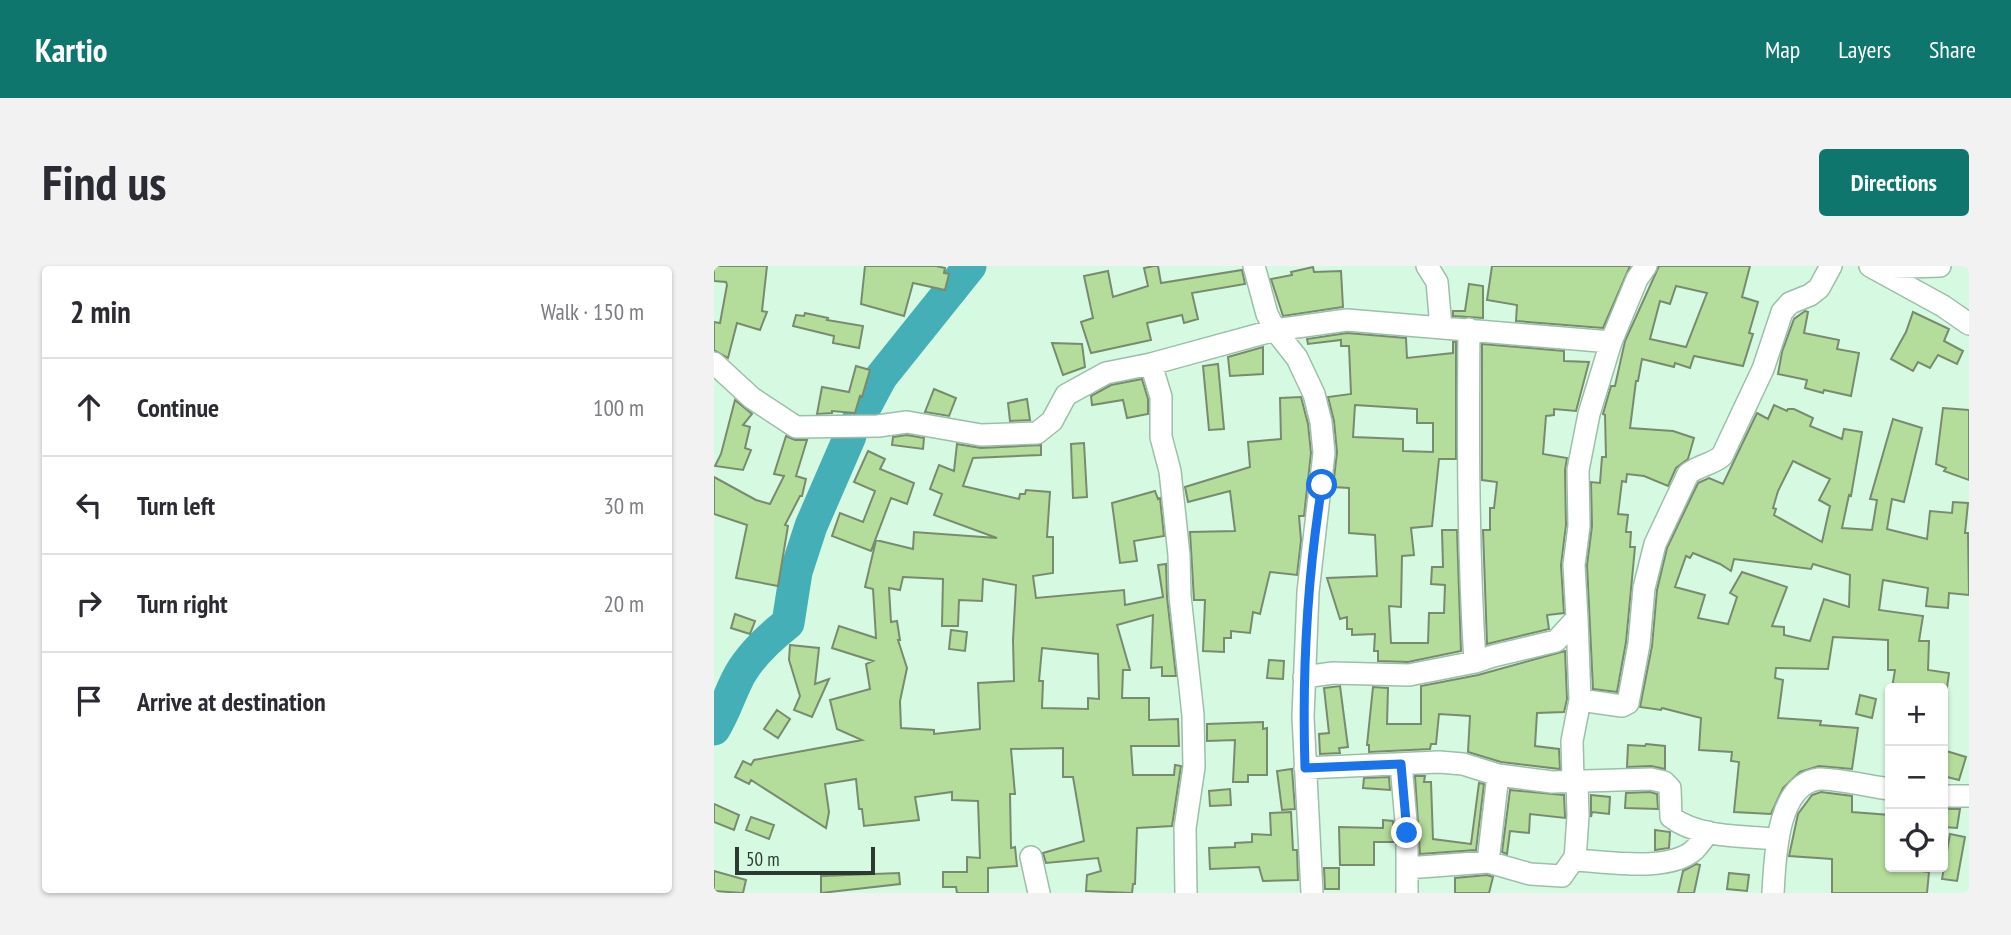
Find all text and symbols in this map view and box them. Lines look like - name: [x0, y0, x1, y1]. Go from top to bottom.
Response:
- text: Kartio: [35, 28, 108, 71]
- text: Map: [1765, 34, 1800, 65]
- text: Layers: [1838, 34, 1891, 65]
- text: Share: [1929, 34, 1976, 65]
- button: Directions: [1819, 149, 1969, 216]
- text: Find us: [42, 150, 166, 214]
- text: 2 min: [70, 292, 131, 331]
- text: Walk · 150 m: [541, 297, 644, 326]
- icon: ahead: [70, 388, 108, 426]
- text: Continue: [137, 391, 219, 424]
- text: 100 m: [593, 393, 644, 422]
- route start: [1306, 469, 1337, 500]
- icon: left: [70, 486, 108, 524]
- text: Turn left: [137, 489, 215, 522]
- text: 30 m: [603, 491, 644, 520]
- icon: right: [70, 584, 108, 622]
- text: Turn right: [137, 587, 228, 620]
- text: 20 m: [603, 589, 644, 618]
- icon: arrive: [70, 682, 108, 720]
- map controls: [1885, 683, 1948, 872]
- button: +: [1885, 683, 1948, 746]
- text: Arrive at destination: [137, 685, 326, 718]
- button: −: [1885, 746, 1948, 809]
- button: locate: [1885, 809, 1948, 872]
- route end: [1391, 817, 1422, 848]
- scale bar: [735, 844, 875, 876]
- text: 50 m: [746, 847, 780, 871]

